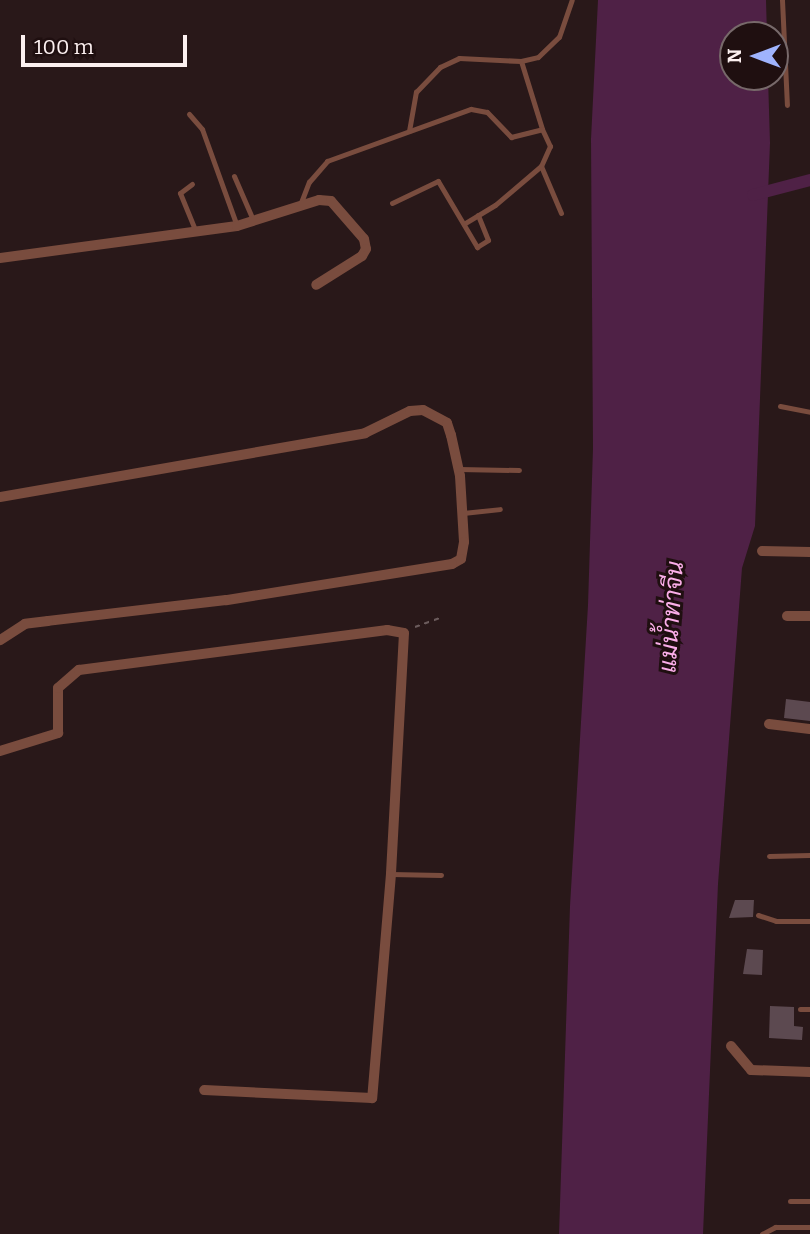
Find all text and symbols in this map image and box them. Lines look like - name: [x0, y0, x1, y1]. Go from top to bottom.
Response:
- scale bar: [24, 21, 191, 65]
- north arrow: [719, 21, 789, 91]
- text: 100 m: [34, 34, 94, 60]
- text: N: [723, 49, 746, 63]
- water label: แม่น้ำท่าจีน: [654, 560, 690, 674]

